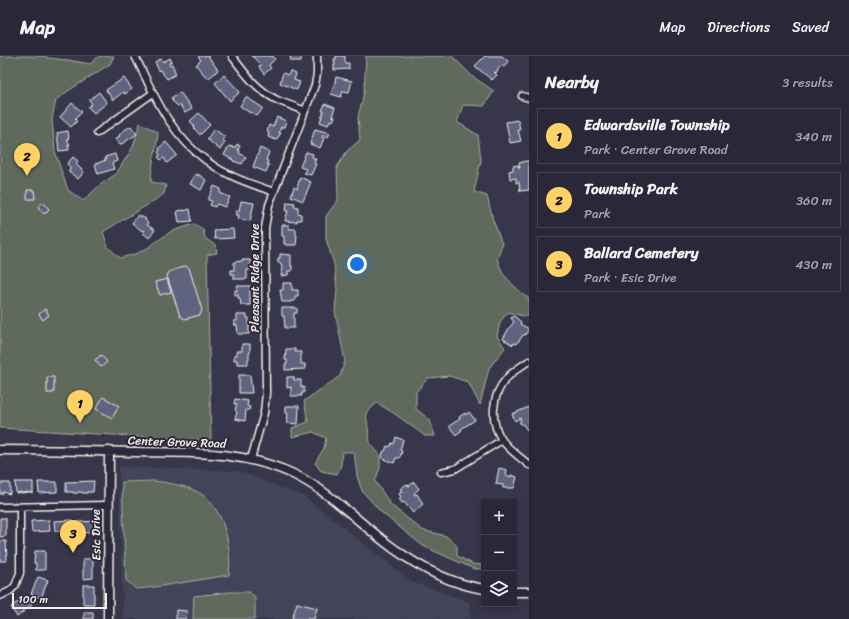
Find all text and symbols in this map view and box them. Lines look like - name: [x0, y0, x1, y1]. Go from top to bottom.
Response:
- text: Map: [20, 11, 55, 44]
- text: Map: [659, 15, 685, 40]
- text: Directions: [707, 15, 770, 40]
- text: Saved: [792, 15, 829, 40]
- text: Nearby: [545, 67, 599, 97]
- text: 3 results: [782, 71, 833, 94]
- text: Edwardsville Township: [584, 112, 730, 138]
- text: 1: [556, 125, 562, 148]
- text: 340 m: [795, 125, 832, 148]
- text: Park · Center Grove Road: [584, 138, 728, 161]
- pin: 2: [14, 143, 40, 176]
- text: Township Park: [584, 176, 678, 202]
- text: 2: [555, 189, 563, 212]
- text: 360 m: [796, 189, 832, 212]
- text: Park: [584, 202, 611, 225]
- street label: Pleasant Ridge Drive: [244, 224, 266, 332]
- text: Ballard Cemetery: [584, 240, 699, 266]
- text: 3: [555, 253, 563, 276]
- text: 430 m: [795, 253, 832, 276]
- your location: [347, 254, 367, 274]
- text: Park · Esic Drive: [584, 266, 677, 289]
- pin: 1: [67, 390, 93, 423]
- street label: Center Grove Road: [127, 429, 227, 455]
- map controls: [481, 499, 517, 607]
- button: +: [481, 499, 517, 535]
- street label: Esic Drive: [85, 509, 107, 561]
- pin: 3: [60, 520, 86, 553]
- button: −: [481, 535, 517, 571]
- button: layers: [481, 571, 517, 607]
- text: 100 m: [18, 590, 48, 609]
- scale bar: [12, 591, 107, 610]

